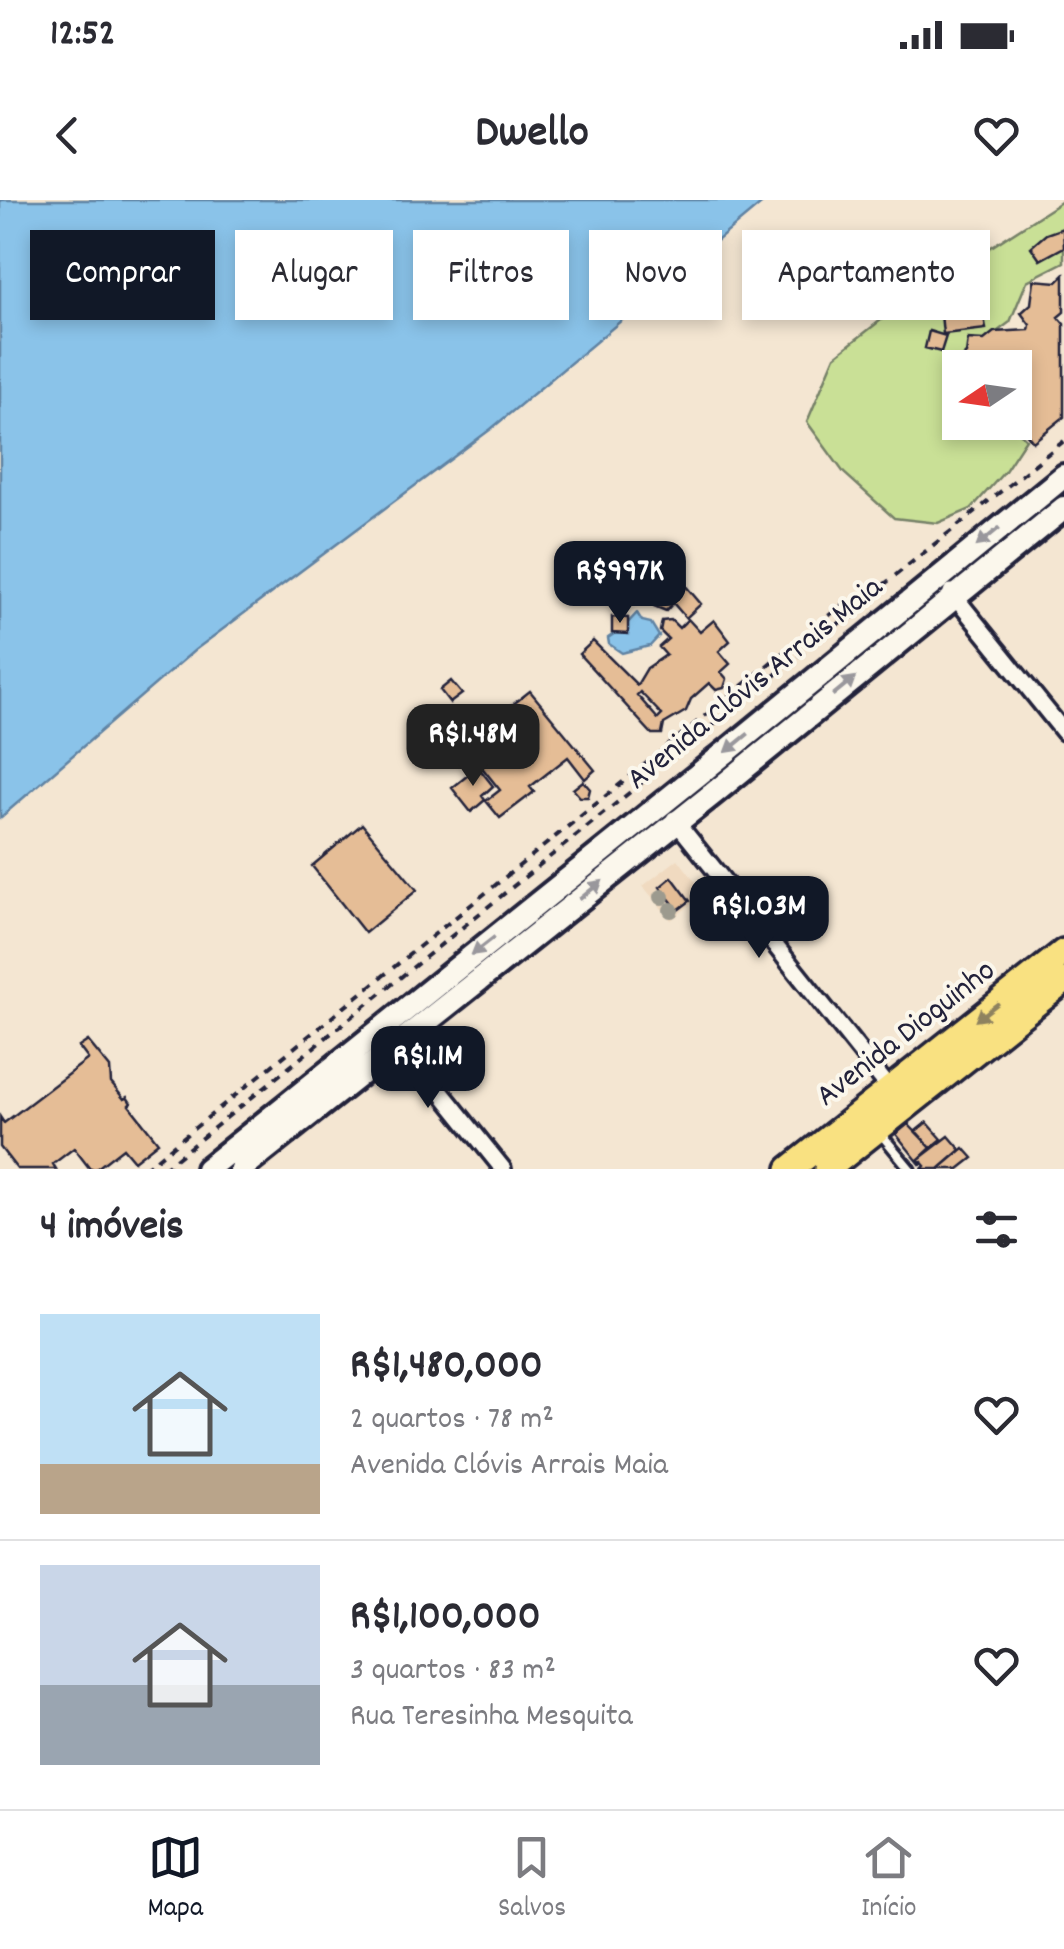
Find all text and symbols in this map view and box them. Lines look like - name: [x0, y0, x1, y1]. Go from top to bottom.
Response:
- text: 12:52: [50, 8, 115, 63]
- text: Dwello: [475, 103, 589, 167]
- icon: back: [40, 108, 95, 163]
- icon: heart: [969, 108, 1024, 163]
- chip: Comprar: [30, 230, 215, 320]
- chip: Alugar: [235, 230, 393, 320]
- chip: Filtros: [413, 230, 569, 320]
- chip: Novo: [589, 230, 722, 320]
- chip: Apartamento: [742, 230, 990, 320]
- north arrow: [942, 350, 1032, 440]
- map controls: [942, 350, 1032, 440]
- one-way arrow: [976, 526, 1001, 547]
- pin: R$997K: [539, 541, 701, 626]
- text: R$997K: [576, 550, 664, 596]
- street label: Avenida Clóvis Arrais Maia: [618, 566, 895, 803]
- one-way arrow: [832, 676, 857, 697]
- pin: R$1.48M: [381, 704, 565, 789]
- text: R$1.48M: [429, 713, 518, 759]
- one-way arrow: [725, 732, 750, 753]
- pin: R$1.03M: [667, 876, 851, 961]
- one-way arrow: [578, 880, 603, 901]
- text: R$1.03M: [712, 885, 806, 931]
- one-way arrow: [471, 935, 496, 956]
- street label: Avenida Dioguinho: [807, 950, 1007, 1120]
- one-way arrow: [974, 1002, 1000, 1022]
- pin: R$1.1M: [347, 1026, 509, 1111]
- text: R$1.1M: [393, 1035, 463, 1081]
- text: 4 imóveis: [40, 1199, 184, 1259]
- icon: filters: [969, 1202, 1024, 1257]
- text: R$1,480,000: [350, 1338, 543, 1398]
- icon: home: [120, 1354, 240, 1474]
- icon: heart: [969, 1387, 1024, 1442]
- text: 2 quartos · 78 m²: [350, 1398, 554, 1444]
- text: Avenida Clóvis Arrais Maia: [350, 1444, 668, 1490]
- text: R$1,100,000: [350, 1589, 541, 1649]
- icon: home: [120, 1605, 240, 1725]
- icon: heart: [969, 1638, 1024, 1693]
- text: 3 quartos · 83 m²: [350, 1649, 556, 1695]
- text: Rua Teresinha Mesquita: [350, 1695, 633, 1741]
- tab: Mapa: [147, 1830, 203, 1930]
- tab: Salvos: [498, 1830, 566, 1930]
- tab: Início: [861, 1830, 917, 1930]

